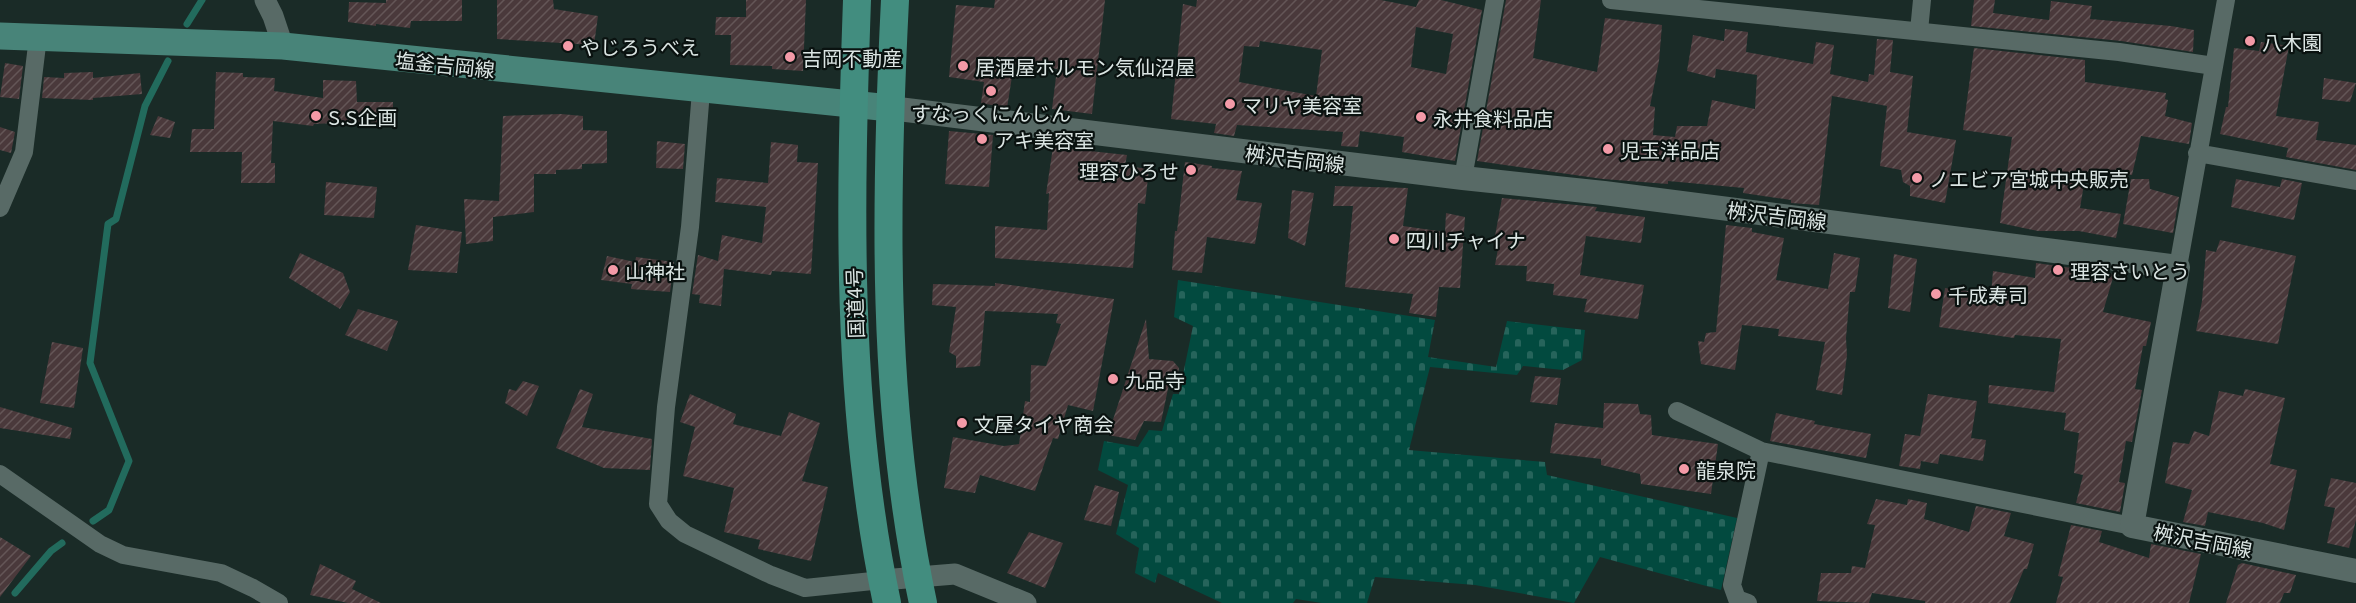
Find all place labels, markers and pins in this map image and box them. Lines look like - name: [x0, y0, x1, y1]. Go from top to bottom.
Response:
- place label: 八木園: [2262, 27, 2322, 56]
- place label: やじろうべえ: [580, 32, 700, 61]
- marker: 八木園: [2243, 34, 2257, 48]
- marker: やじろうべえ: [561, 39, 575, 53]
- place label: 吉岡不動産: [802, 43, 902, 72]
- marker: 吉岡不動産: [783, 50, 797, 64]
- place label: 居酒屋ホルモン気仙沼屋: [975, 52, 1195, 81]
- marker: 居酒屋ホルモン気仙沼屋: [956, 59, 970, 73]
- marker: すなっくにんじん: [984, 84, 998, 98]
- place label: マリヤ美容室: [1242, 90, 1362, 119]
- marker: マリヤ美容室: [1223, 97, 1237, 111]
- place label: すなっくにんじん: [911, 98, 1071, 127]
- place label: S.S企画: [328, 102, 397, 131]
- place label: 永井食料品店: [1433, 103, 1553, 132]
- marker: S.S企画: [309, 109, 323, 123]
- marker: 永井食料品店: [1414, 110, 1428, 124]
- place label: アキ美容室: [994, 125, 1094, 154]
- marker: アキ美容室: [975, 132, 989, 146]
- place label: 児玉洋品店: [1620, 135, 1720, 164]
- marker: 児玉洋品店: [1601, 142, 1615, 156]
- place label: 理容ひろせ: [1079, 156, 1179, 185]
- marker: 理容ひろせ: [1184, 163, 1198, 177]
- place label: ノエビア宮城中央販売: [1929, 164, 2129, 193]
- marker: ノエビア宮城中央販売: [1910, 171, 1924, 185]
- place label: 四川チャイナ: [1406, 225, 1525, 254]
- marker: 四川チャイナ: [1387, 232, 1401, 246]
- place label: 山神社: [625, 256, 685, 285]
- place label: 理容さいとう: [2070, 256, 2190, 285]
- marker: 山神社: [606, 263, 620, 277]
- marker: 理容さいとう: [2051, 263, 2065, 277]
- place label: 千成寿司: [1948, 280, 2028, 309]
- marker: 千成寿司: [1929, 287, 1943, 301]
- place label: 九品寺: [1125, 365, 1185, 394]
- marker: 九品寺: [1106, 372, 1120, 386]
- place label: 文屋タイヤ商会: [974, 409, 1113, 438]
- marker: 文屋タイヤ商会: [955, 416, 969, 430]
- place label: 龍泉院: [1696, 455, 1756, 484]
- marker: 龍泉院: [1677, 462, 1691, 476]

